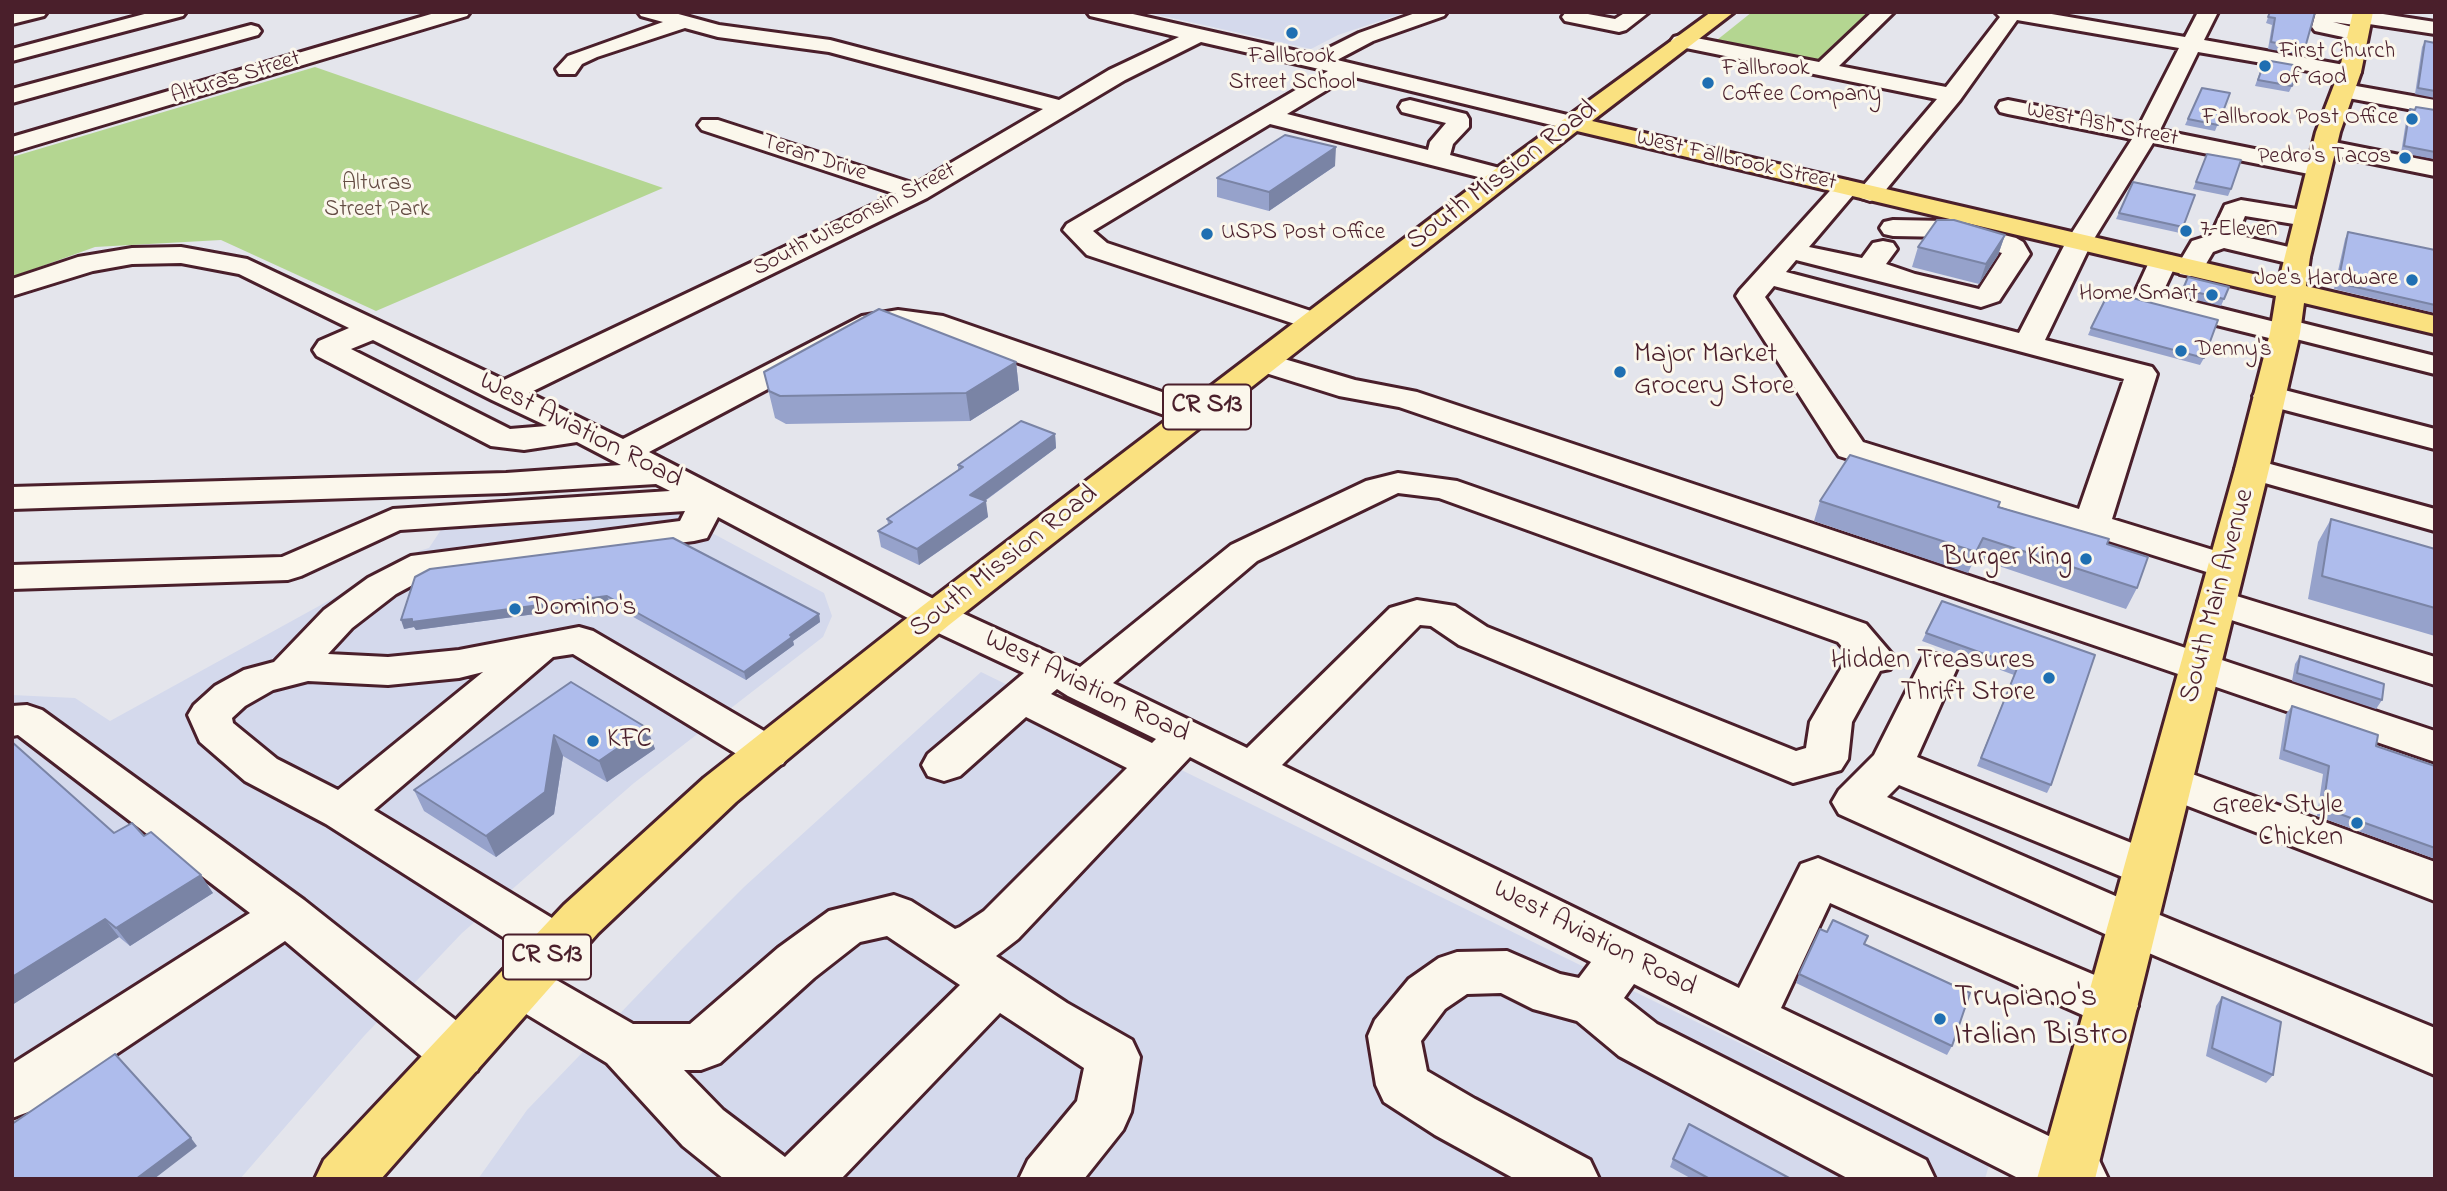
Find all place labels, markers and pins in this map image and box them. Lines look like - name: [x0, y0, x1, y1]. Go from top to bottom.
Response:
- marker: Fallbrook Street School: [1284, 25, 1300, 41]
- place label: First Church of God: [2279, 39, 2395, 93]
- place label: Fallbrook Street School: [1229, 44, 1355, 98]
- place label: Fallbrook Coffee Company: [1722, 56, 1881, 110]
- marker: First Church of God: [2257, 58, 2273, 74]
- marker: Fallbrook Coffee Company: [1700, 75, 1716, 91]
- place label: Fallbrook Post Office: [2202, 105, 2398, 133]
- marker: Fallbrook Post Office: [2404, 111, 2420, 127]
- place label: Pedro's Tacos: [2257, 144, 2391, 172]
- marker: Pedro's Tacos: [2397, 150, 2413, 166]
- place label: 7-Eleven: [2200, 217, 2277, 245]
- place label: USPS Post Office: [1221, 220, 1385, 248]
- marker: 7-Eleven: [2178, 223, 2194, 239]
- marker: USPS Post Office: [1199, 226, 1215, 242]
- place label: Joe's Hardware: [2254, 266, 2398, 294]
- marker: Joe's Hardware: [2404, 272, 2420, 288]
- place label: Home Smart: [2079, 281, 2198, 309]
- marker: Home Smart: [2204, 287, 2220, 303]
- place label: Denny's: [2195, 337, 2272, 365]
- place label: Major Market Grocery Store: [1634, 339, 1794, 405]
- marker: Denny's: [2173, 343, 2189, 359]
- marker: Major Market Grocery Store: [1612, 364, 1628, 380]
- place label: Burger King: [1943, 542, 2072, 576]
- marker: Burger King: [2078, 551, 2094, 567]
- place label: Domino's: [529, 592, 636, 626]
- marker: Domino's: [507, 601, 523, 617]
- place label: Hidden Treasures Thrift Store: [1831, 645, 2035, 711]
- marker: Hidden Treasures Thrift Store: [2041, 670, 2057, 686]
- place label: KFC: [607, 724, 652, 758]
- marker: KFC: [585, 733, 601, 749]
- place label: Greek Style Chicken: [2212, 790, 2343, 856]
- marker: Greek Style Chicken: [2349, 815, 2365, 831]
- place label: Trupiano's Italian Bistro: [1954, 980, 2128, 1058]
- marker: Trupiano's Italian Bistro: [1932, 1011, 1948, 1027]

